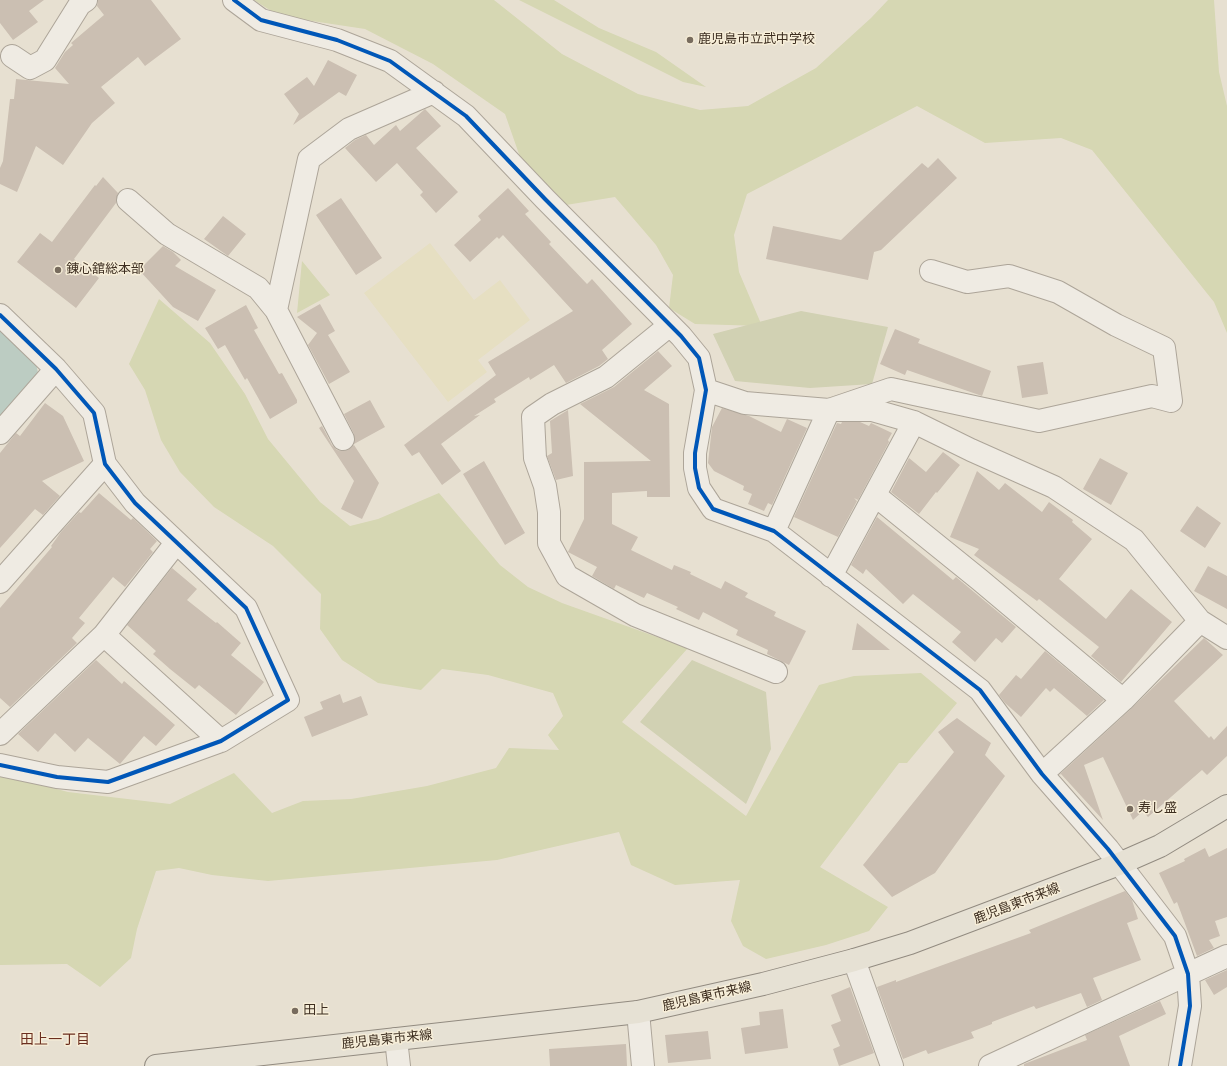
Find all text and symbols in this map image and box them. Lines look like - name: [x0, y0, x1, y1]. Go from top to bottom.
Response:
- place label: 鹿児島市立武中学校: [698, 32, 815, 48]
- marker: 鹿児島市立武中学校: [685, 35, 695, 45]
- place label: 錬心舘総本部: [66, 262, 144, 278]
- marker: 錬心舘総本部: [53, 265, 63, 275]
- place label: 寿し盛: [1138, 801, 1177, 817]
- marker: 寿し盛: [1125, 804, 1135, 814]
- street label: 鹿児島東市来線: [972, 880, 1062, 928]
- street label: 鹿児島東市来線: [661, 979, 753, 1015]
- place label: 田上: [303, 1003, 329, 1019]
- marker: 田上: [290, 1006, 300, 1016]
- street label: 鹿児島東市来線: [341, 1027, 433, 1053]
- district label: 田上一丁目: [20, 1032, 90, 1048]

